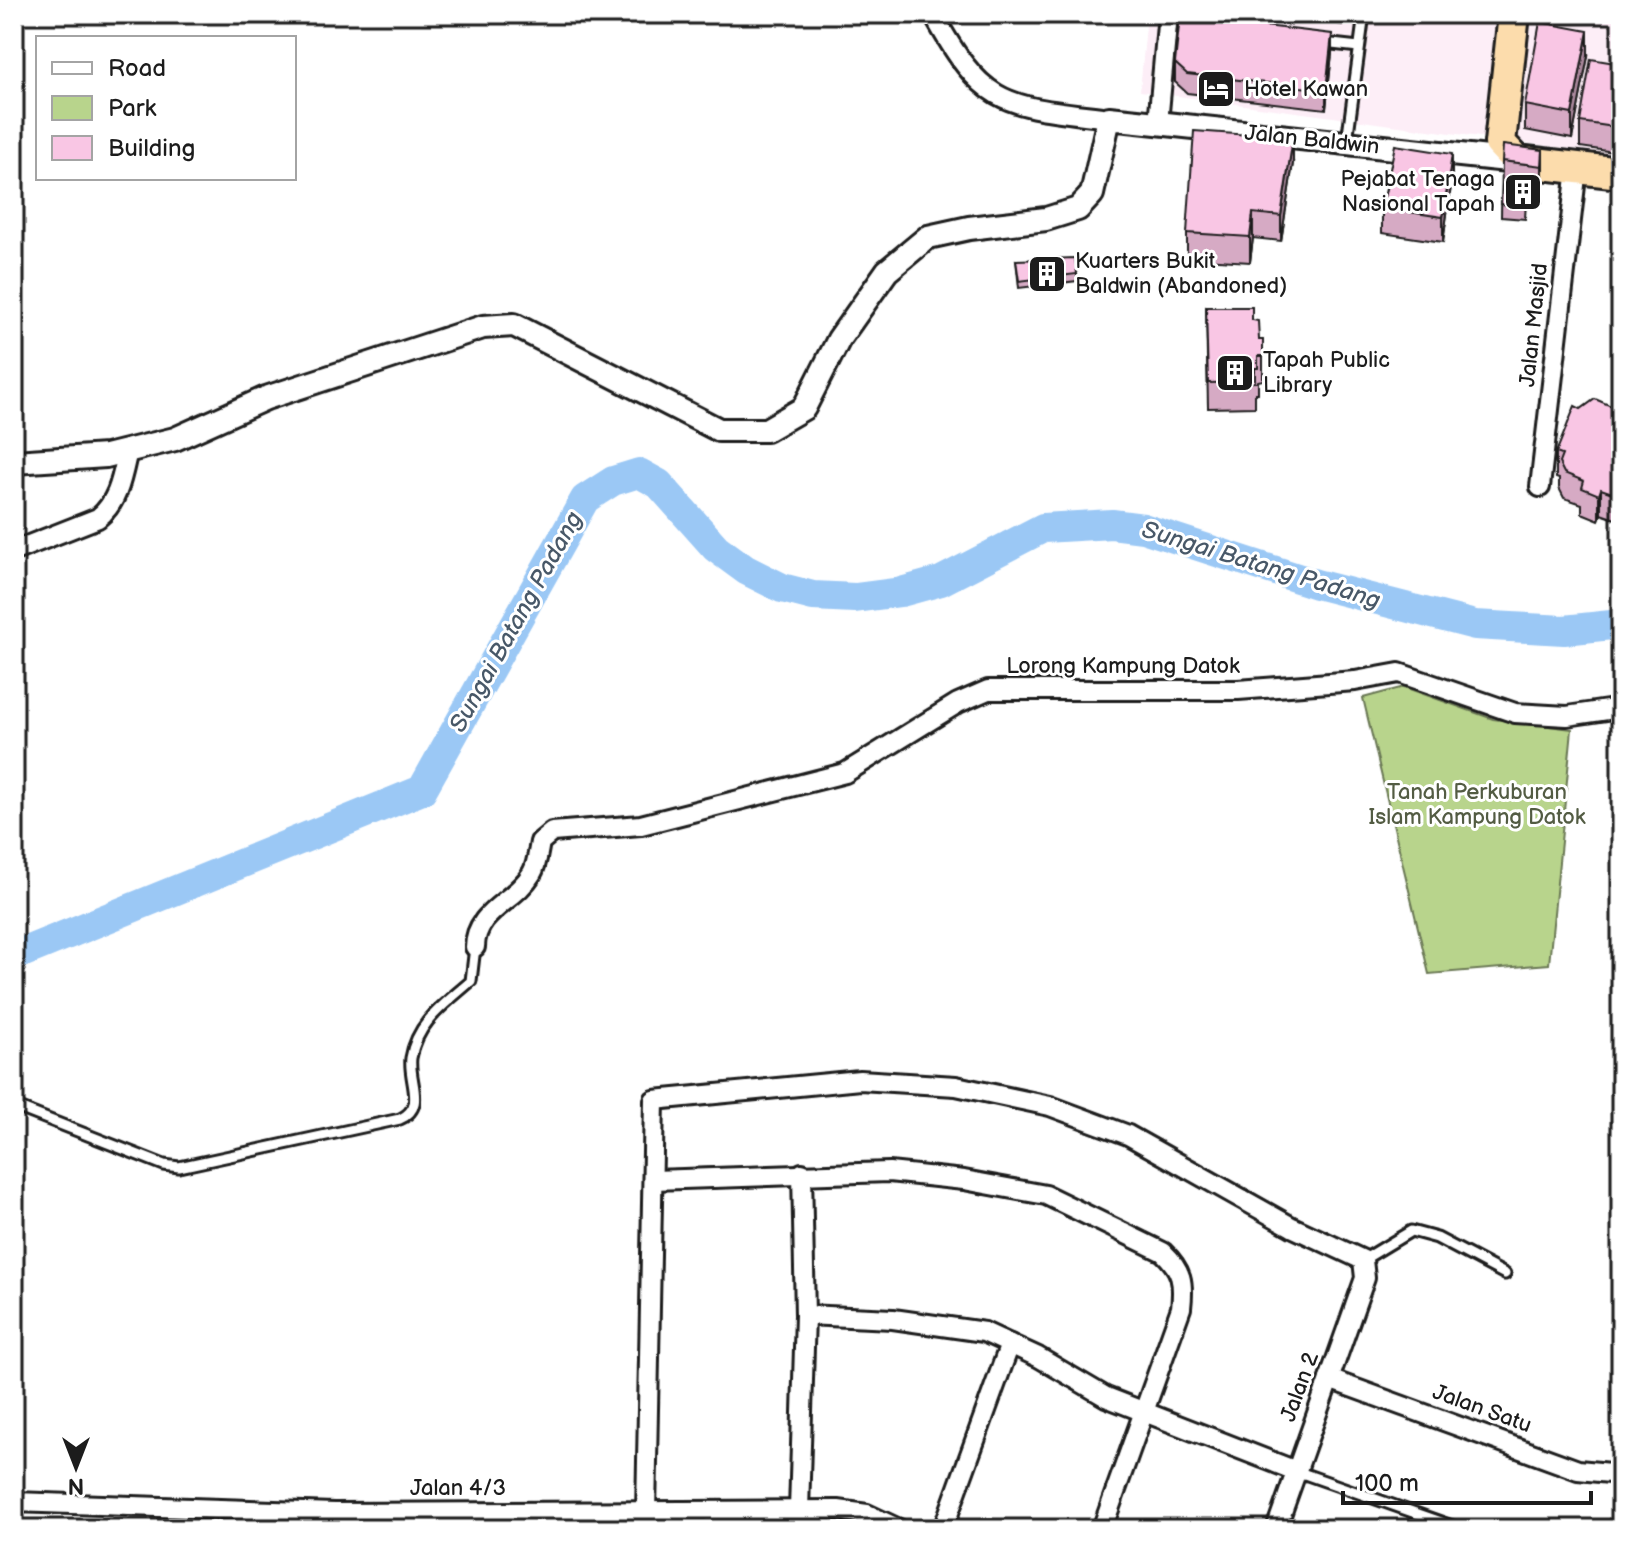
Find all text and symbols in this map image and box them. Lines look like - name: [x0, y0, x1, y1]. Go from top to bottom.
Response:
- legend: [36, 36, 296, 180]
- text: Road: [108, 54, 166, 83]
- hotel icon: Hotel Kawan: [1195, 68, 1237, 110]
- place label: Hotel Kawan: [1244, 76, 1368, 103]
- text: Park: [108, 94, 156, 123]
- street label: Jalan Baldwin: [1243, 119, 1381, 161]
- text: Building: [108, 134, 195, 163]
- place label: Pejabat Tenaga Nasional Tapah: [1340, 166, 1495, 218]
- building icon: Pejabat Tenaga Nasional Tapah: [1502, 171, 1544, 213]
- place label: Kuarters Bukit Baldwin (Abandoned): [1075, 248, 1287, 300]
- building icon: Kuarters Bukit Baldwin (Abandoned): [1026, 253, 1068, 295]
- street label: Jalan Masjid: [1514, 262, 1554, 388]
- place label: Tapah Public Library: [1263, 347, 1390, 399]
- building icon: Tapah Public Library: [1214, 352, 1256, 394]
- water label: Sungai Batang Padang: [443, 506, 589, 737]
- water label: Sungai Batang Padang: [1138, 515, 1384, 615]
- street label: Lorong Kampung Datok: [1006, 653, 1240, 680]
- park label: Tanah Perkuburan Islam Kampung Datok: [1368, 779, 1586, 831]
- street label: Jalan 2: [1275, 1349, 1325, 1425]
- street label: Jalan Satu: [1429, 1379, 1535, 1439]
- north arrow: [36, 1427, 116, 1507]
- scale bar: [1343, 1455, 1591, 1505]
- text: 100 m: [1355, 1469, 1419, 1498]
- text: N: [68, 1472, 84, 1499]
- street label: Jalan 4/3: [410, 1475, 506, 1502]

